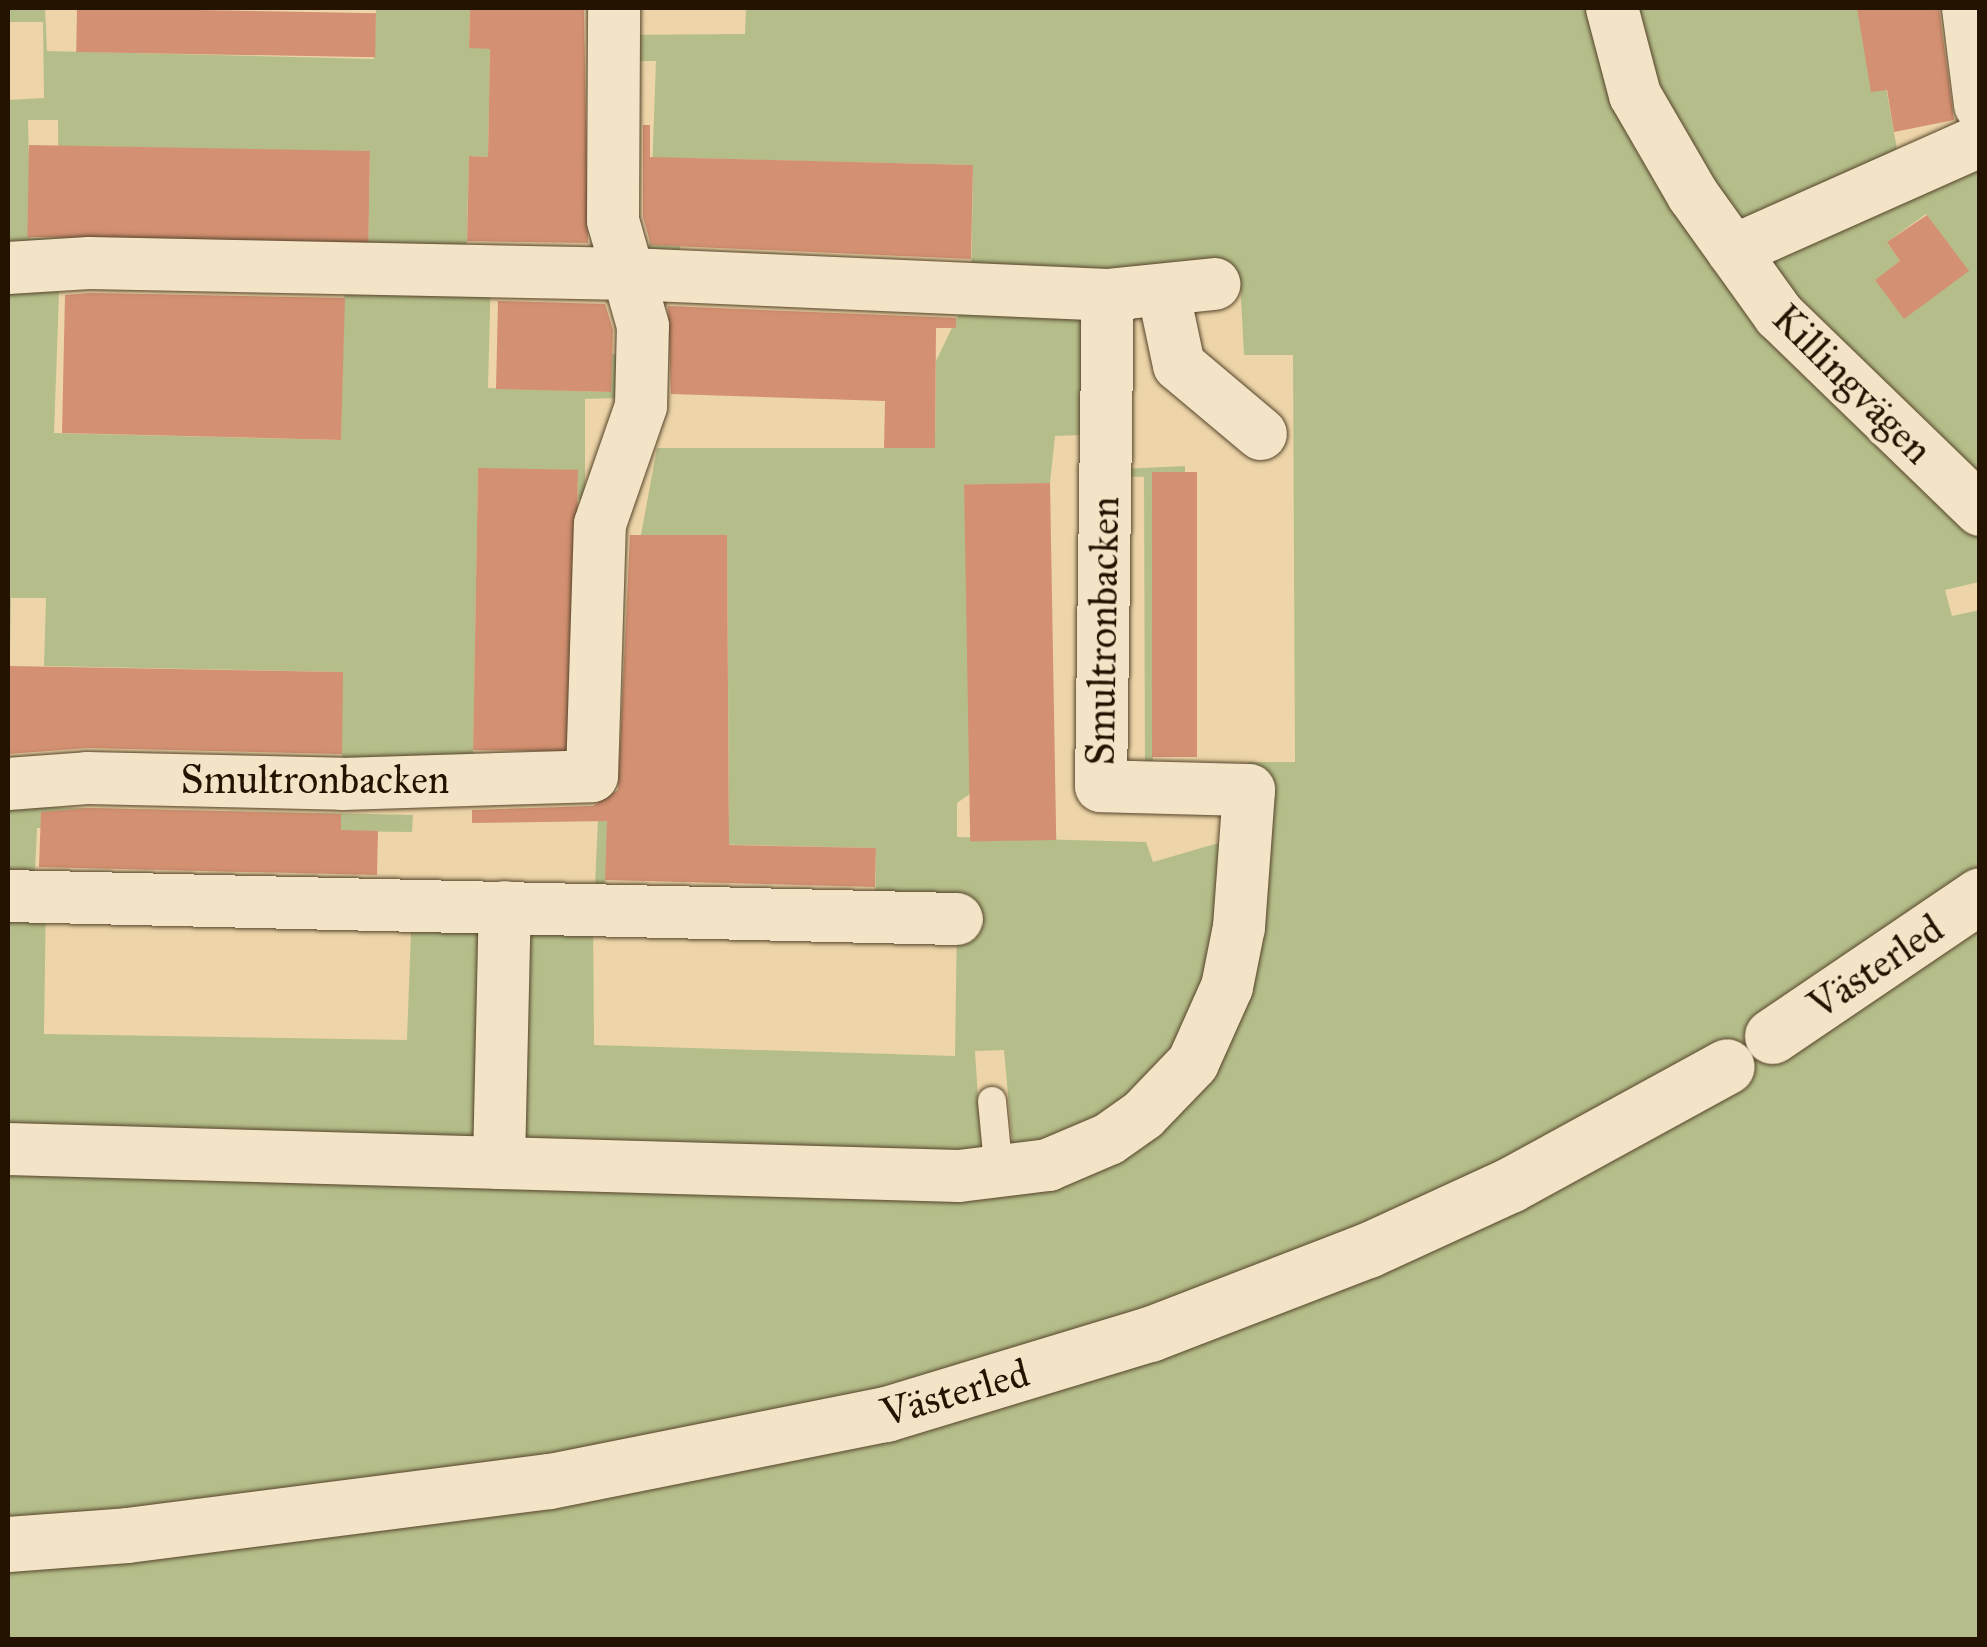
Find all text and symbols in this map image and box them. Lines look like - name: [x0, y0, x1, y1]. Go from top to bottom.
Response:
- street label: Killingvägen: [1762, 294, 1942, 474]
- street label: Smultronbacken: [1077, 496, 1129, 766]
- street label: Smultronbacken: [181, 756, 449, 804]
- street label: Västerled: [1800, 905, 1952, 1029]
- street label: Västerled: [875, 1349, 1035, 1437]

